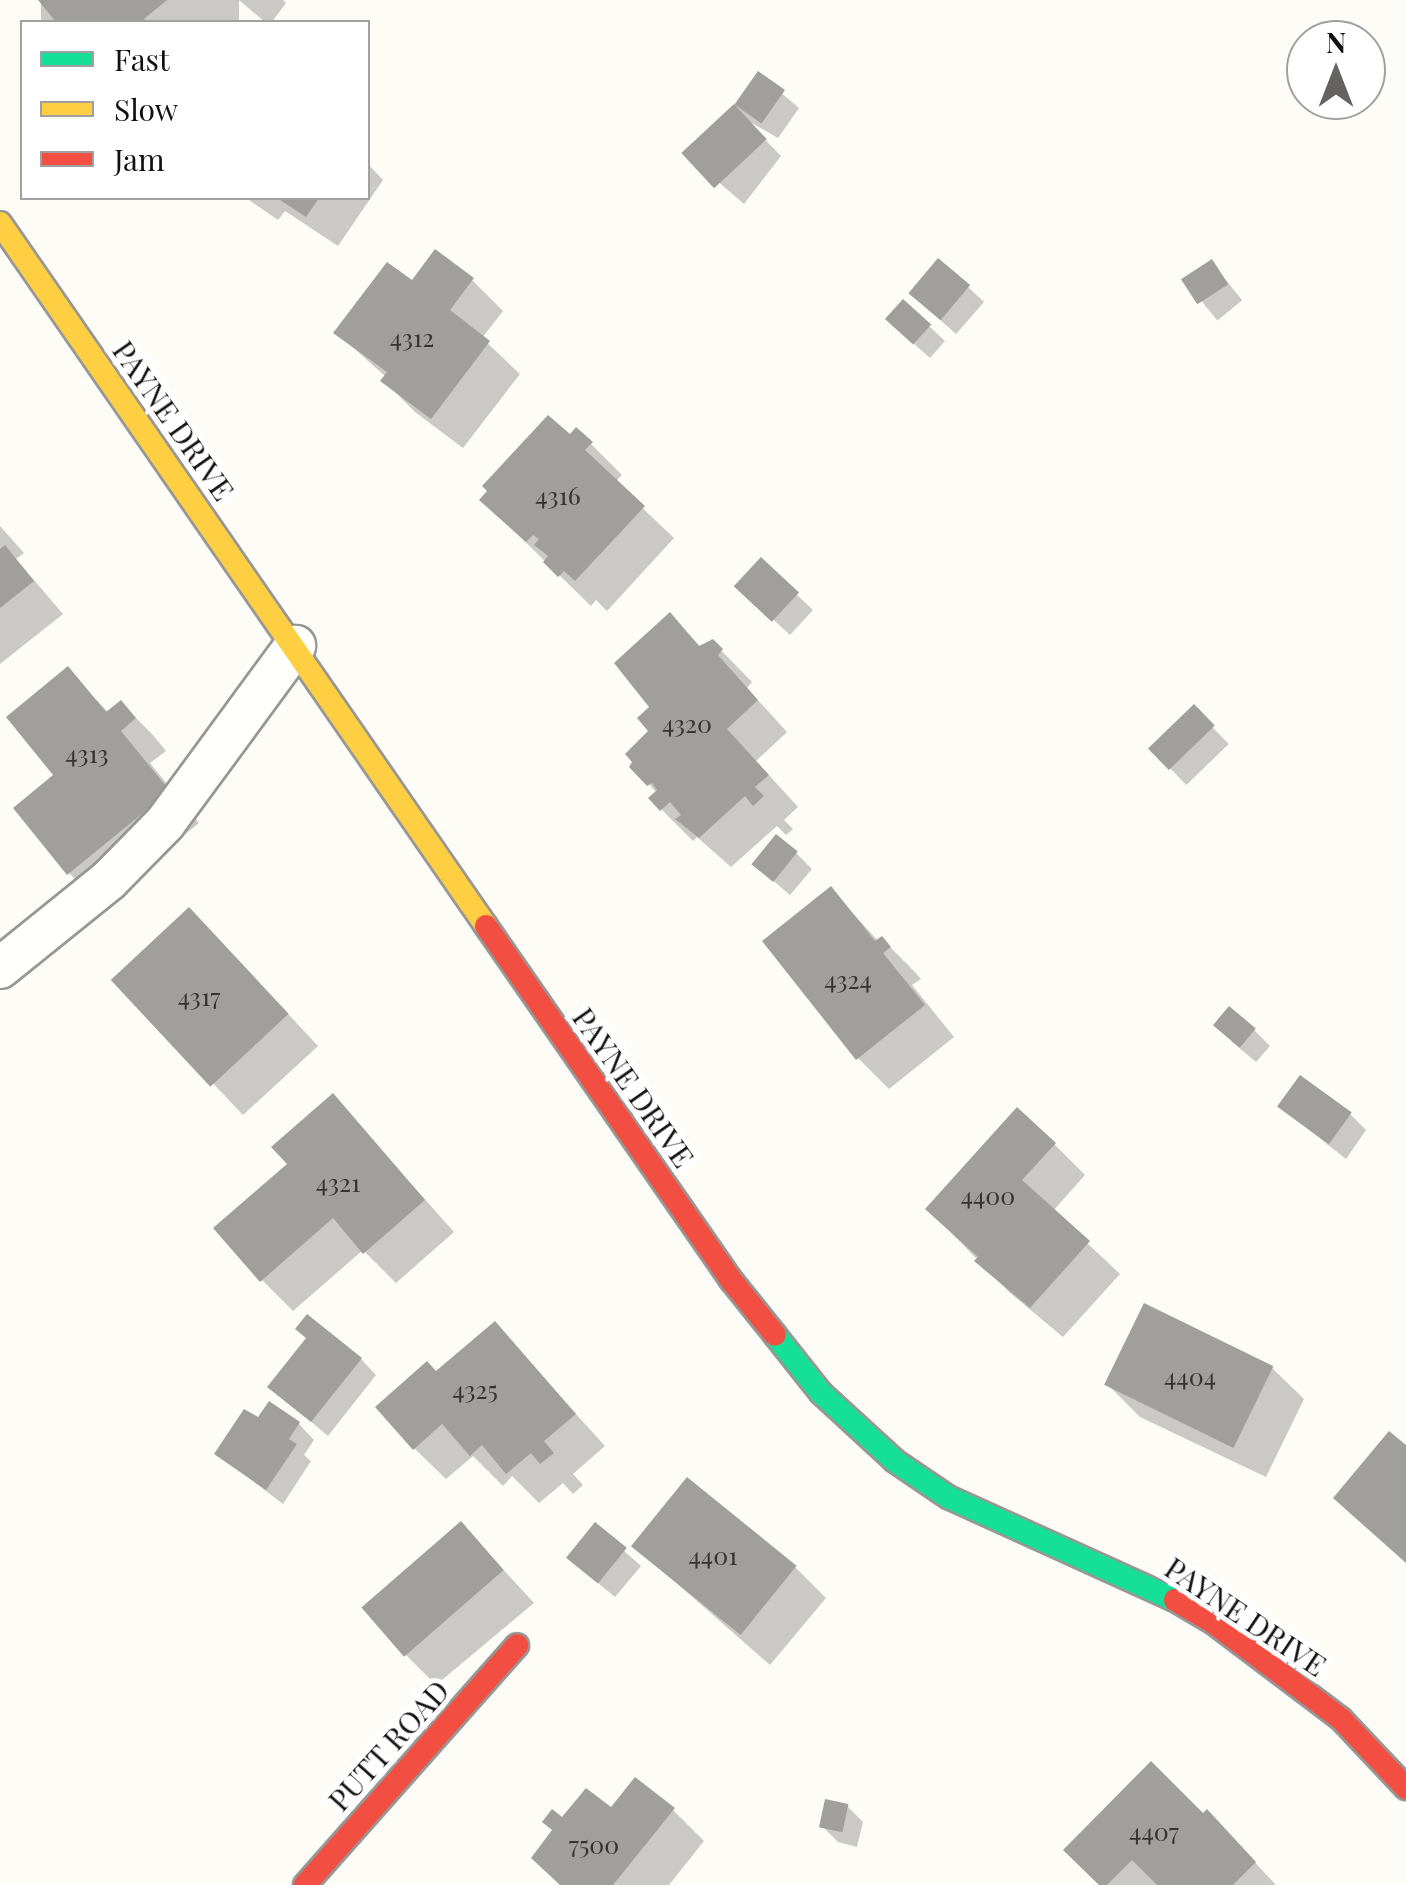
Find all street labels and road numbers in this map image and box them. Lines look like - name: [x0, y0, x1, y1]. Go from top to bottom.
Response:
- street label: PAYNE DRIVE: [106, 333, 242, 507]
- street label: PAYNE DRIVE: [566, 1000, 702, 1174]
- street label: PAYNE DRIVE: [1159, 1549, 1333, 1683]
- street label: PUTT ROAD: [320, 1672, 456, 1818]

